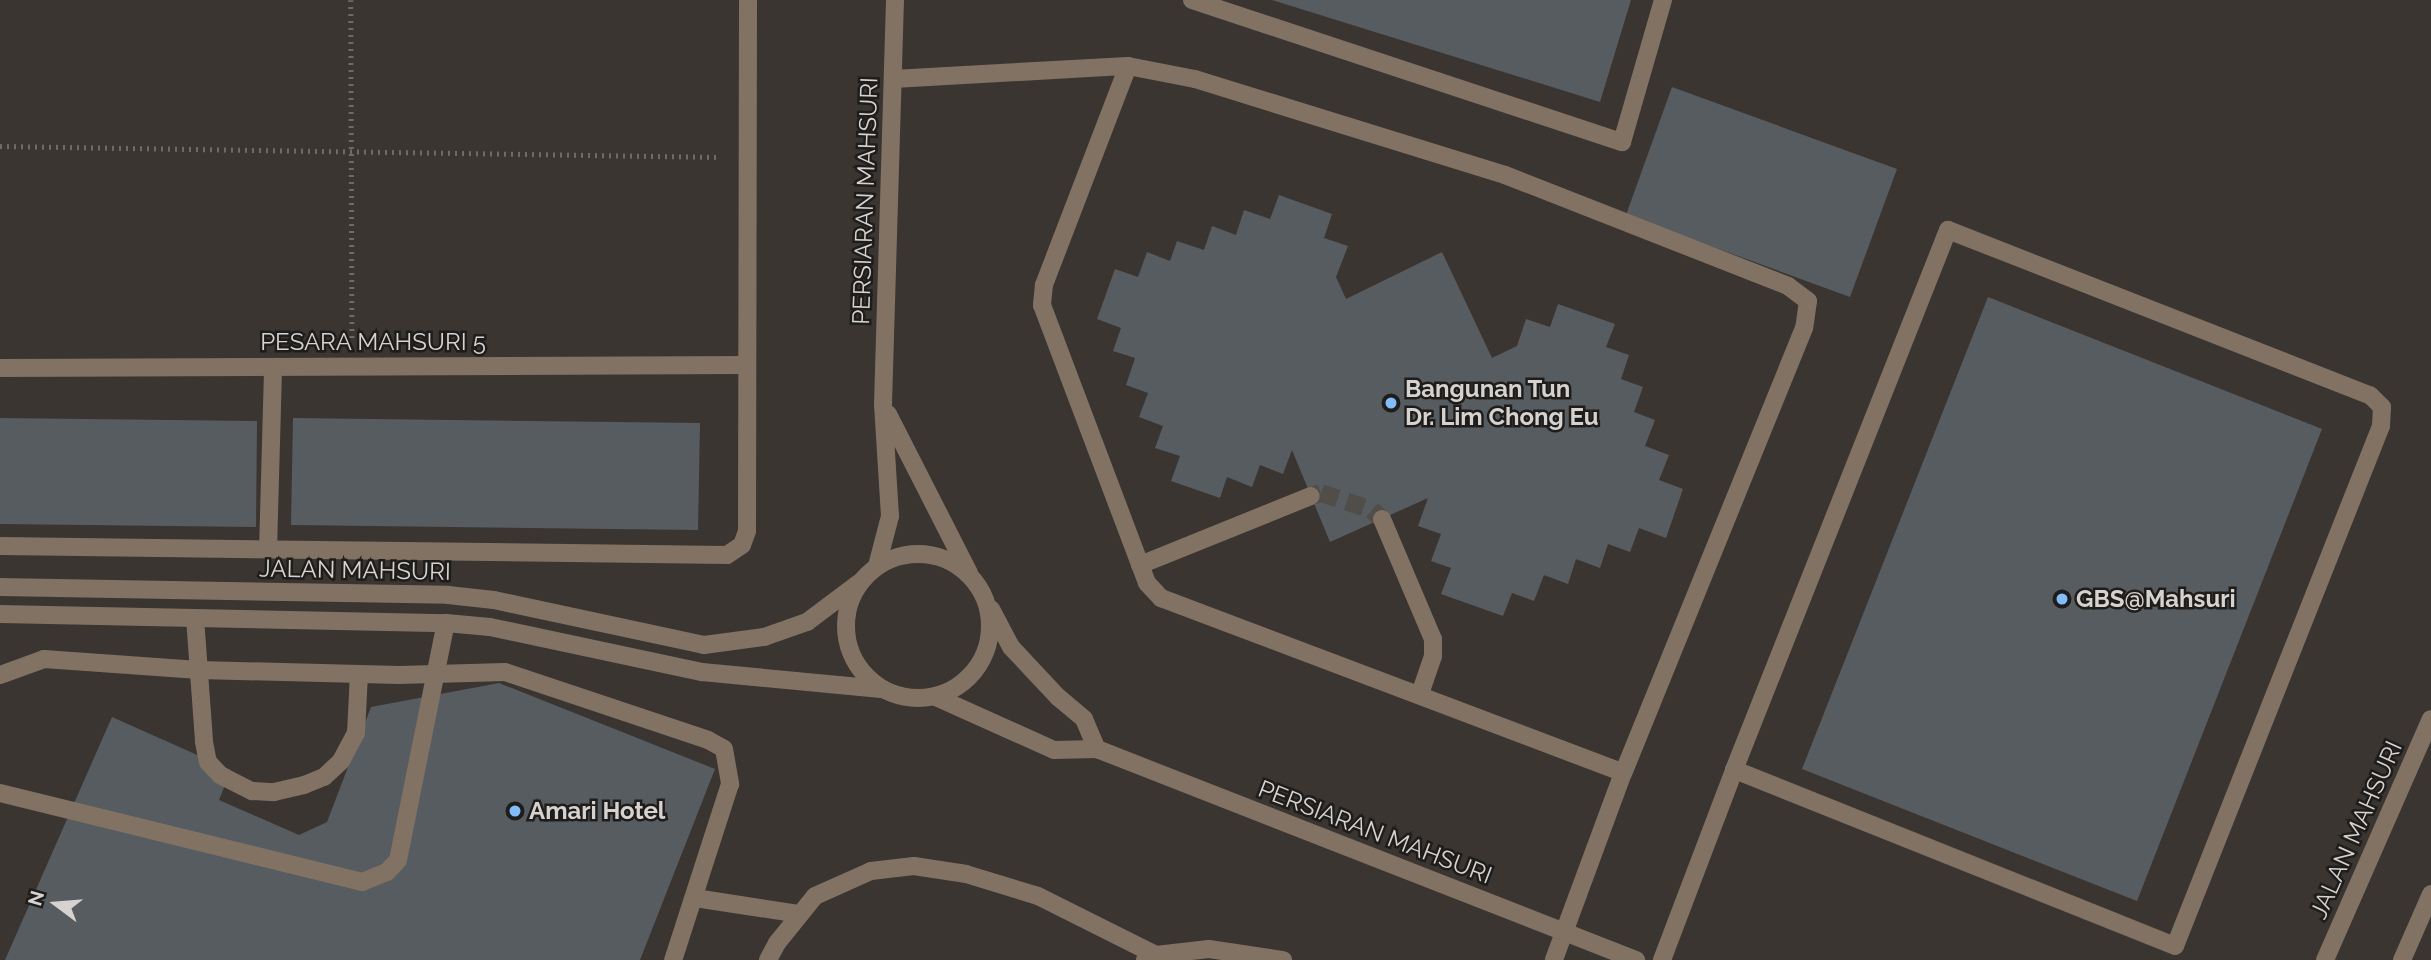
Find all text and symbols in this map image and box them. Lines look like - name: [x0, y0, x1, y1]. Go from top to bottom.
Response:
- street label: PERSIARAN MAHSURI: [846, 77, 884, 325]
- street label: PESARA MAHSURI 5: [260, 328, 486, 356]
- place label: Bangunan Tun Dr. Lim Chong Eu: [1405, 375, 1599, 431]
- marker: Bangunan Tun Dr. Lim Chong Eu: [1383, 395, 1399, 411]
- street label: JALAN MAHSURI: [259, 554, 451, 586]
- place label: GBS@Mahsuri: [2076, 585, 2236, 613]
- marker: GBS@Mahsuri: [2054, 591, 2070, 607]
- street label: JALAN MAHSURI: [2304, 737, 2408, 923]
- street label: PERSIARAN MAHSURI: [1254, 774, 1496, 890]
- place label: Amari Hotel: [529, 797, 665, 825]
- marker: Amari Hotel: [507, 803, 523, 819]
- north arrow: [21, 869, 91, 939]
- text: N: [23, 888, 48, 908]

